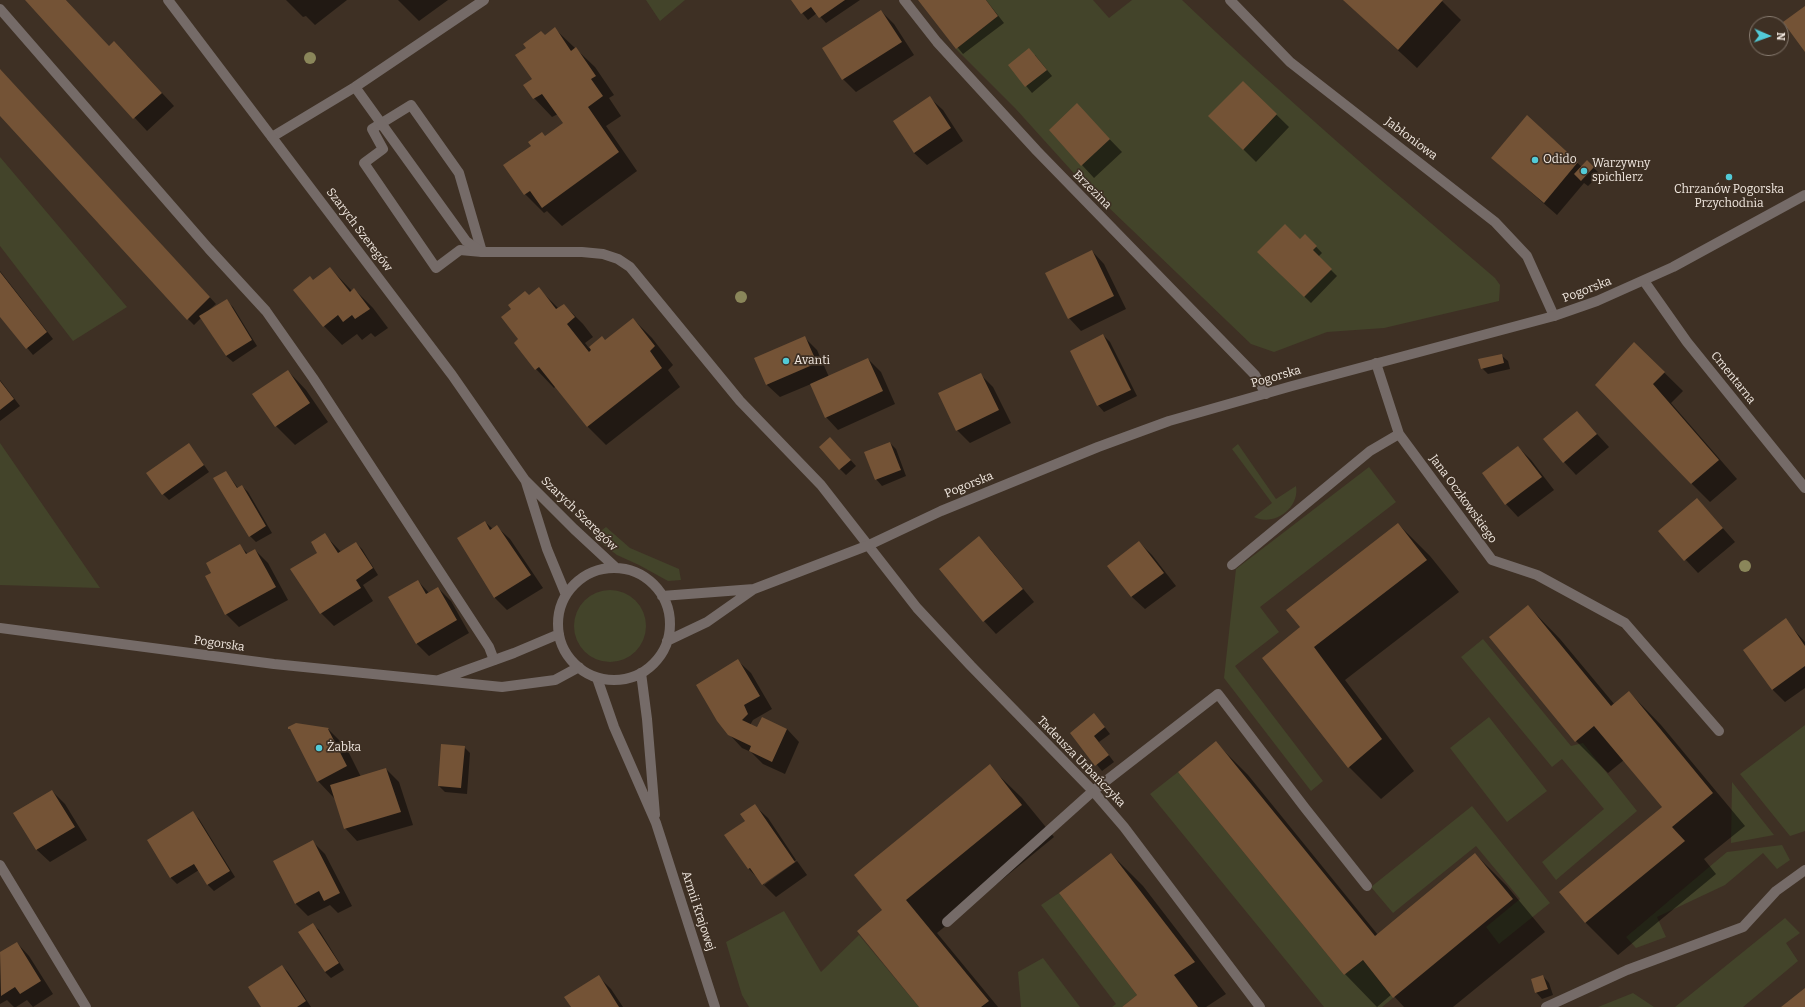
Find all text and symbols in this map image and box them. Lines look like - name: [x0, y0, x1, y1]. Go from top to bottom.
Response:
- north arrow: [1749, 16, 1789, 56]
- text: N: [1774, 32, 1787, 41]
- street label: Jabłoniowa: [1382, 115, 1440, 163]
- place label: Odido: [1543, 153, 1577, 167]
- marker: Odido: [1530, 155, 1540, 165]
- place label: Warzywny spichlerz: [1592, 157, 1650, 185]
- marker: Warzywny spichlerz: [1579, 166, 1589, 176]
- street label: Brzezina: [1070, 168, 1114, 212]
- marker: Chrzanów Pogorska Przychodnia: [1724, 172, 1734, 182]
- place label: Chrzanów Pogorska Przychodnia: [1674, 183, 1784, 211]
- street label: Szarych Szeregów: [323, 185, 395, 275]
- street label: Pogorska: [1561, 274, 1613, 306]
- street label: Cmentarna: [1708, 349, 1758, 407]
- place label: Avanti: [794, 354, 830, 368]
- marker: Avanti: [781, 356, 791, 366]
- street label: Pogorska: [1249, 363, 1303, 391]
- street label: Jana Oczkowskiego: [1426, 452, 1500, 546]
- street label: Pogorska: [943, 469, 995, 501]
- street label: Szarych Szeregów: [538, 474, 620, 554]
- street label: Pogorska: [193, 633, 245, 655]
- street label: Tadeusza Urbańczyka: [1034, 714, 1128, 810]
- place label: Żabka: [327, 741, 361, 755]
- marker: Żabka: [314, 743, 324, 753]
- street label: Armii Krajowej: [678, 869, 718, 953]

